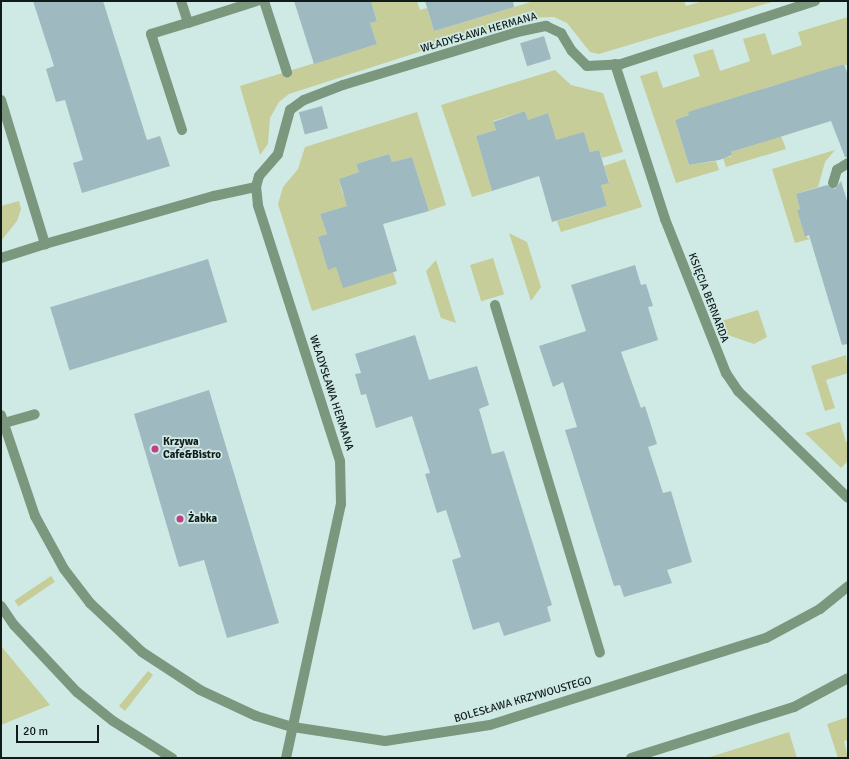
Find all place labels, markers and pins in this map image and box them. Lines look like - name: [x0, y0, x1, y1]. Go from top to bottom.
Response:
- place label: Krzywa Cafe&Bistro: [163, 436, 221, 462]
- marker: Krzywa Cafe&Bistro: [150, 444, 160, 454]
- place label: Żabka: [188, 512, 217, 526]
- marker: Żabka: [175, 514, 185, 524]

